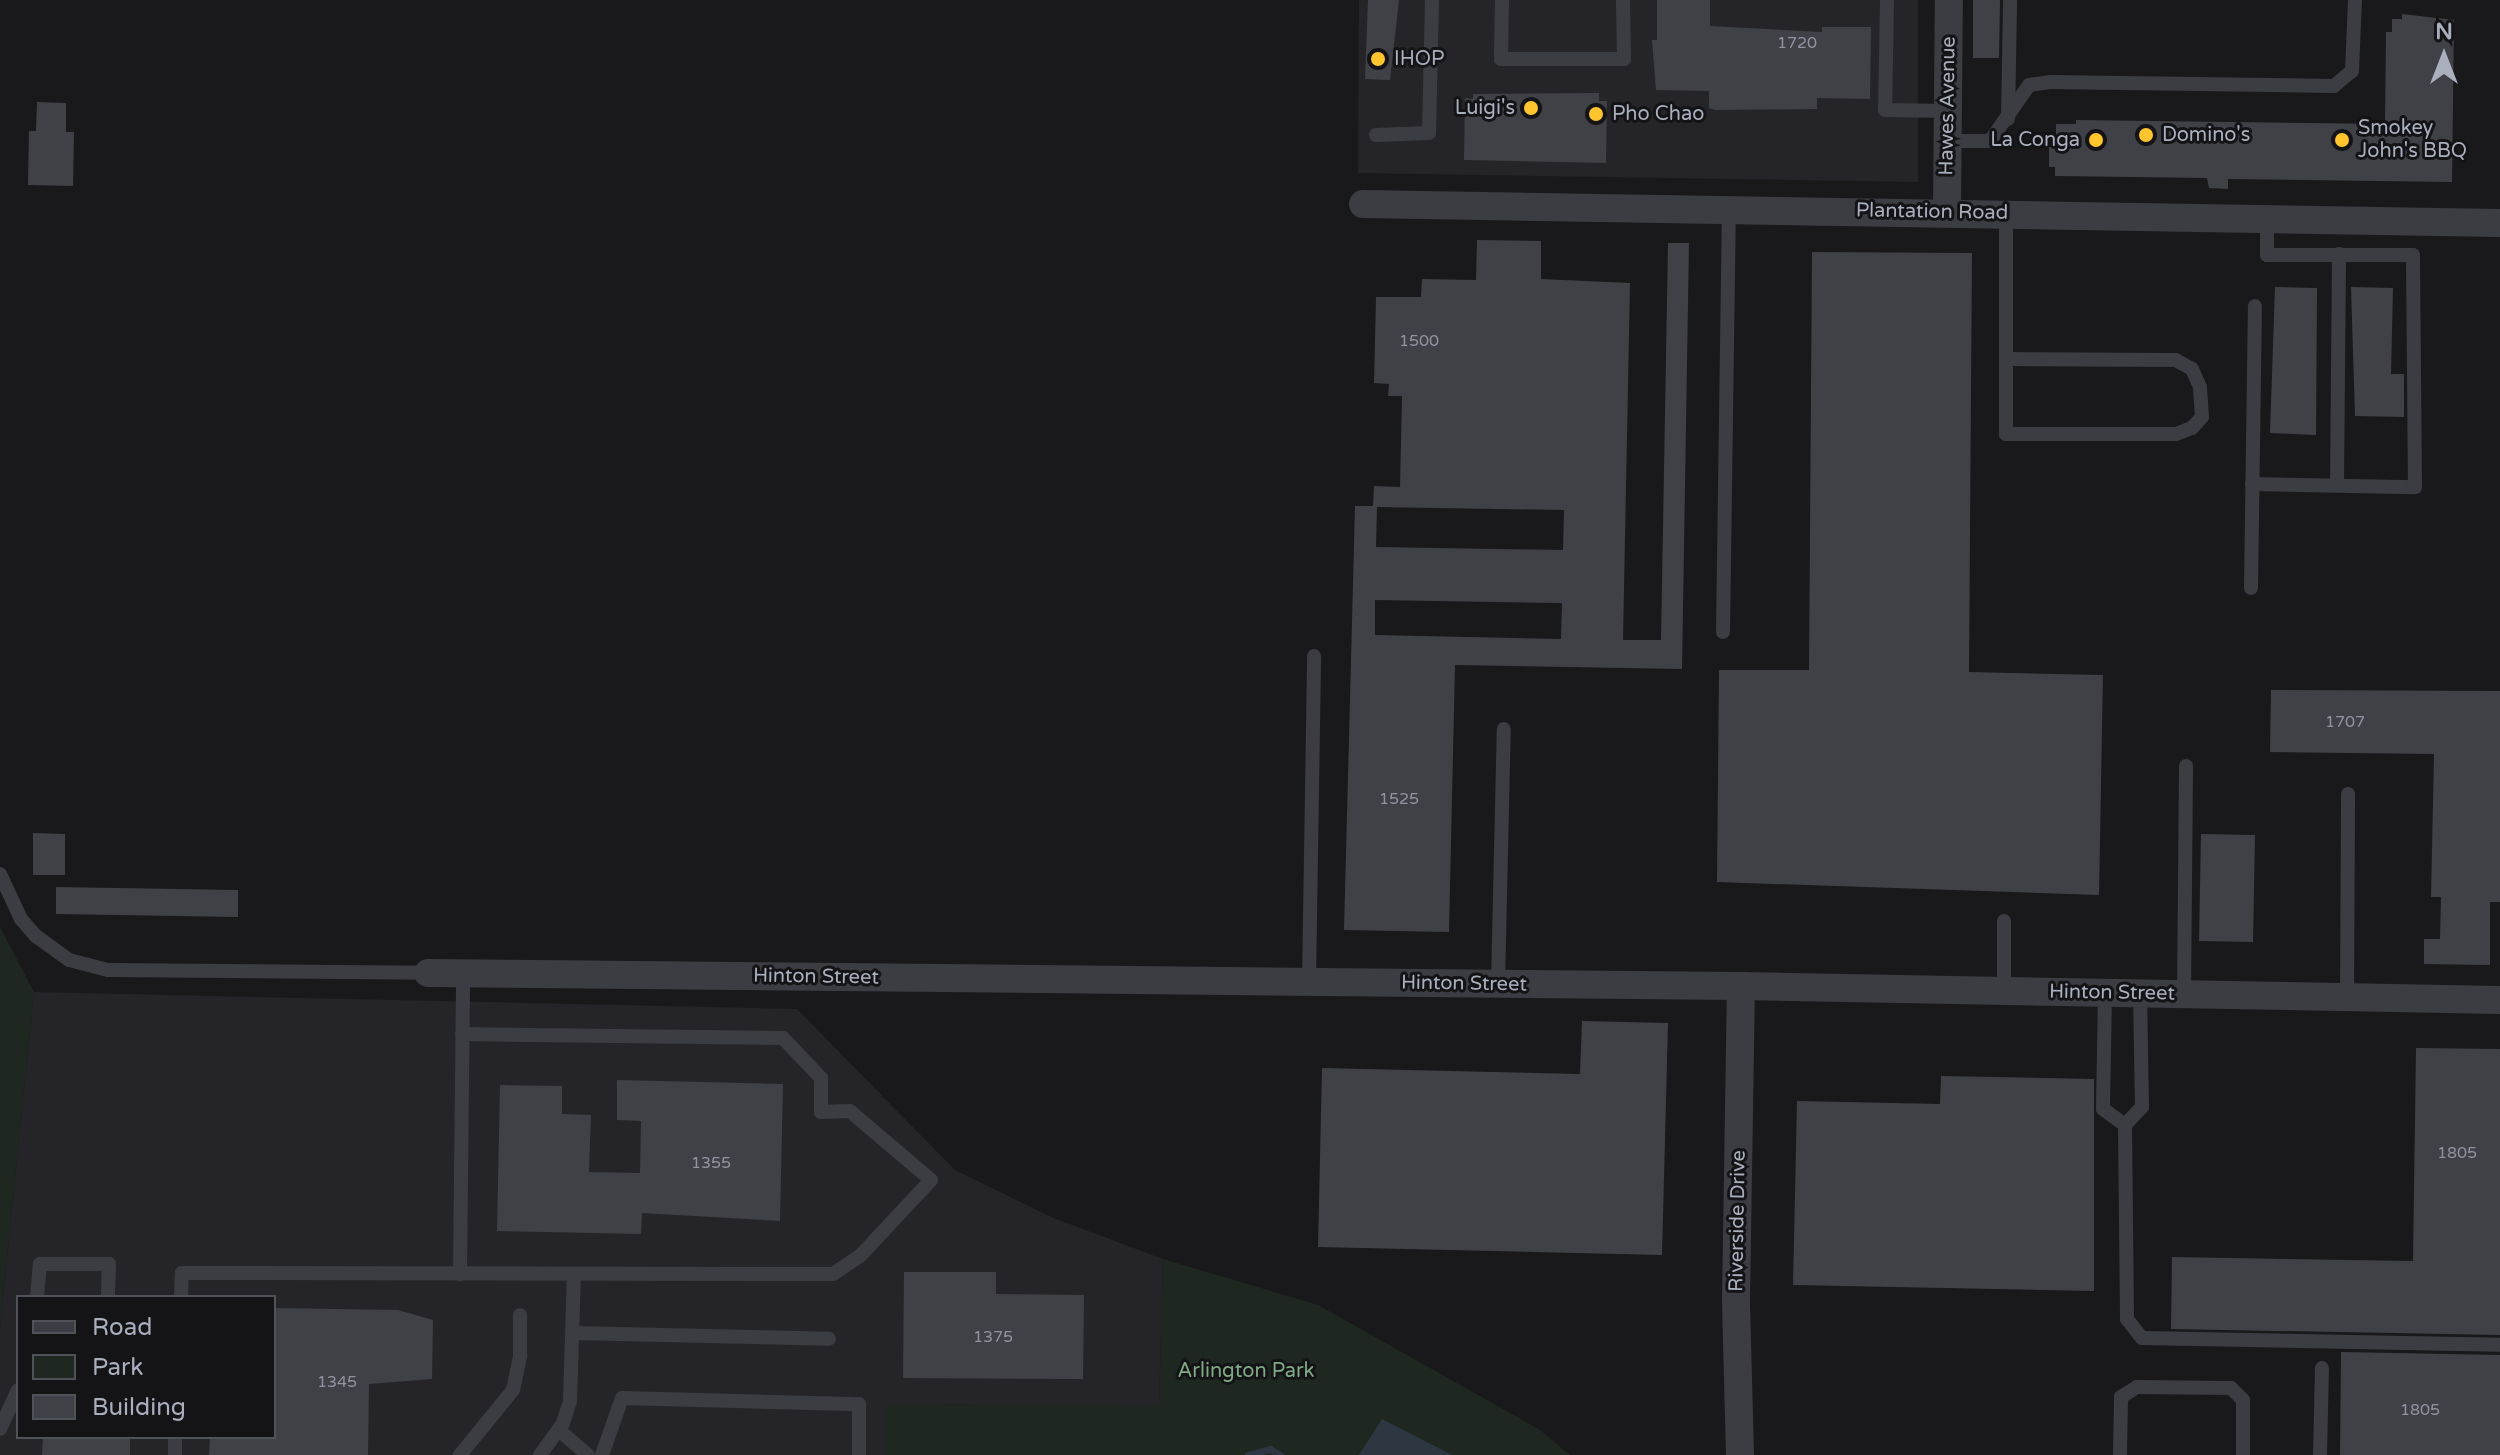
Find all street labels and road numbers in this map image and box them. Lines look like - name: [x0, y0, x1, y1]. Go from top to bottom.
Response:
- street label: Hawes Avenue: [1935, 36, 1961, 176]
- street label: Plantation Road: [1856, 199, 2008, 225]
- street label: Hinton Street: [753, 964, 879, 990]
- street label: Hinton Street: [1401, 971, 1527, 997]
- street label: Hinton Street: [2049, 980, 2175, 1006]
- street label: Riverside Drive: [1725, 1150, 1751, 1292]

